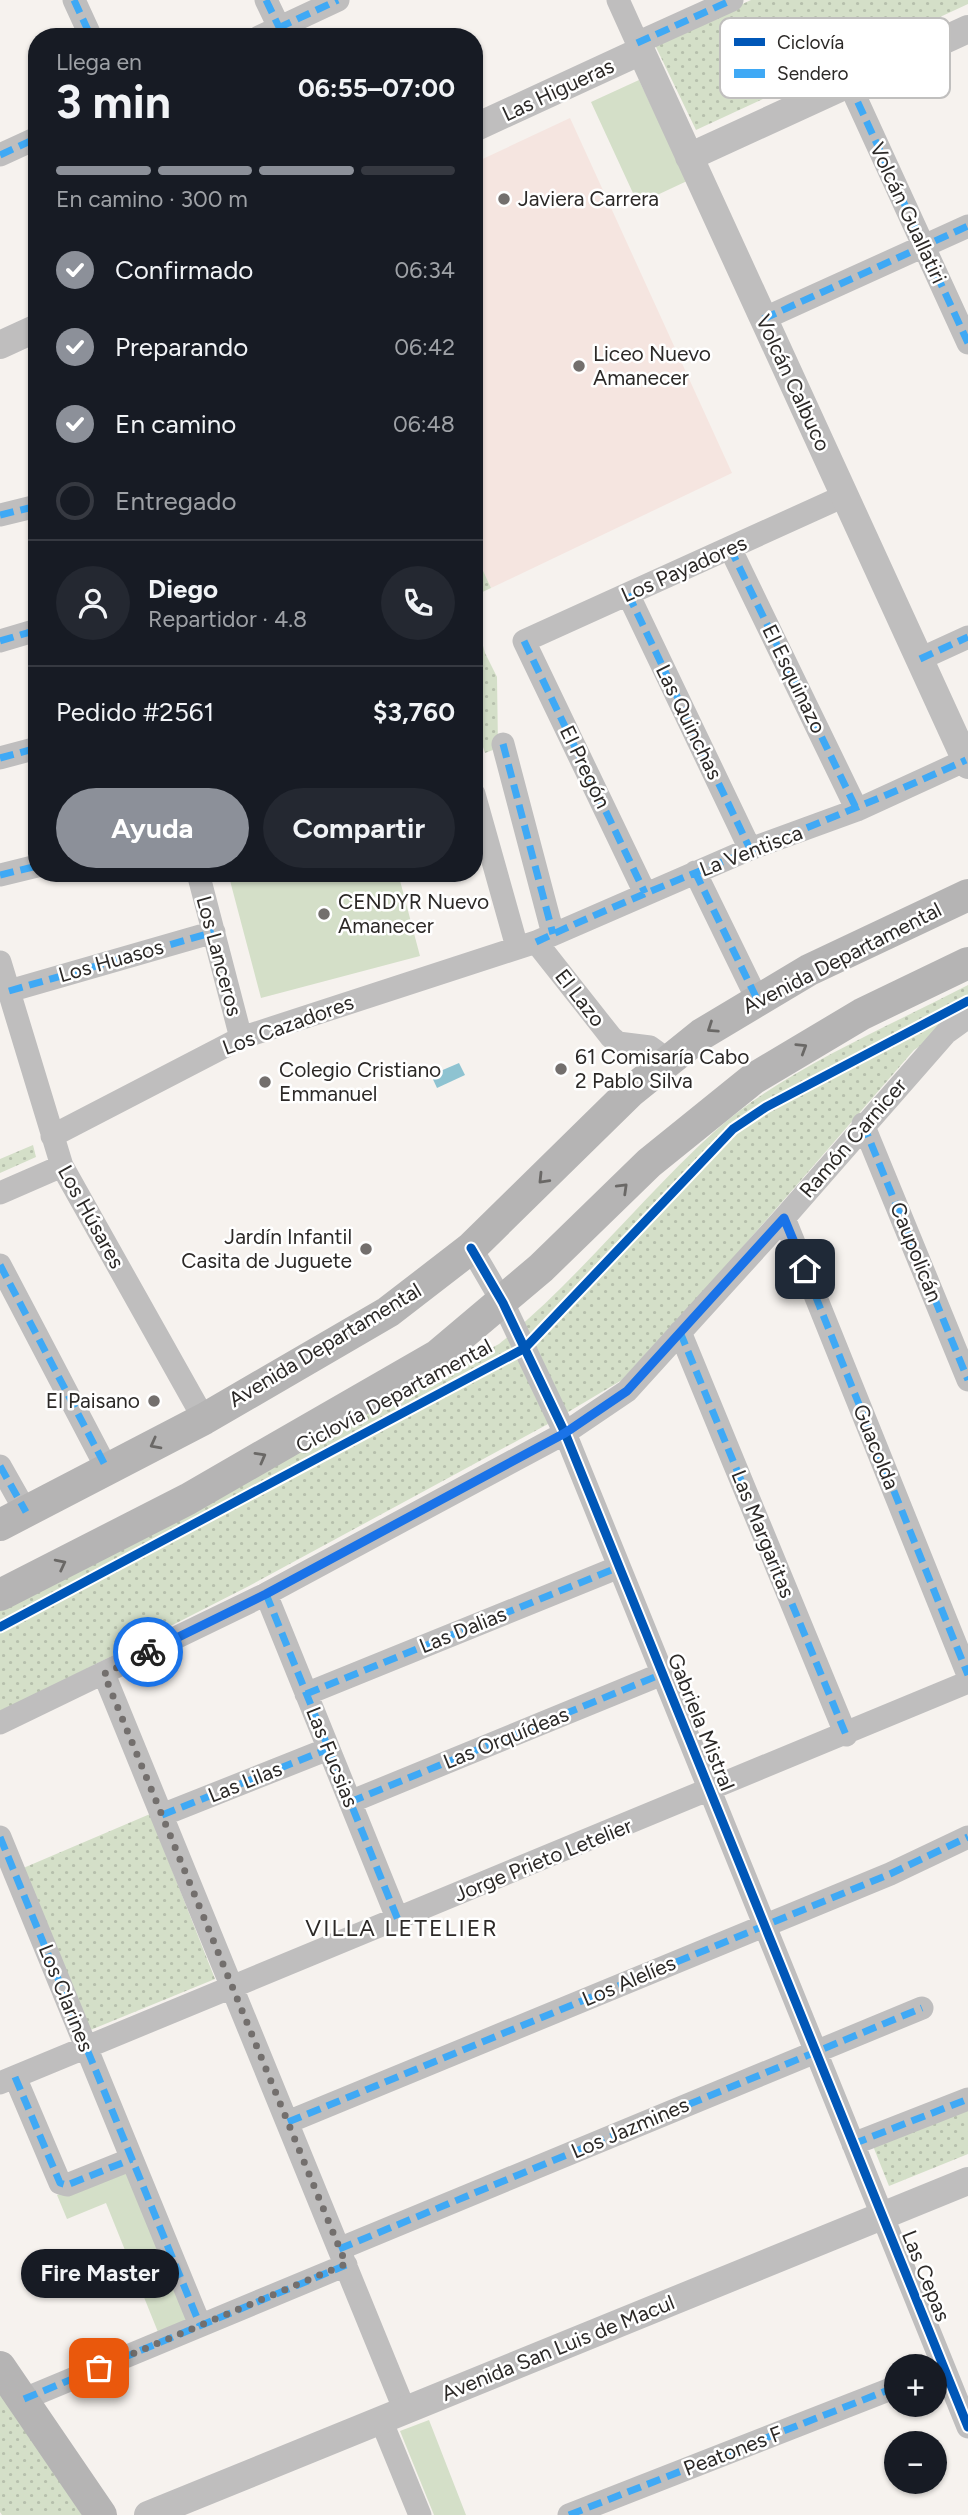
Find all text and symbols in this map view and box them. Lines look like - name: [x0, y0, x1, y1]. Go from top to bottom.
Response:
- legend: [720, 18, 950, 98]
- text: Ciclovía: [777, 31, 844, 54]
- text: Llega en: [56, 48, 142, 76]
- street label: Las Higueras: [498, 53, 618, 126]
- text: Sendero: [777, 62, 849, 85]
- text: 06:55–07:00: [298, 72, 455, 104]
- text: 3 min: [56, 74, 171, 130]
- street label: Volcán Guallatiri: [865, 138, 952, 287]
- text: En camino · 300 m: [56, 185, 248, 213]
- place label: Javiera Carrera: [518, 186, 659, 211]
- marker: Javiera Carrera: [496, 191, 512, 207]
- icon: check: [56, 251, 94, 289]
- text: Confirmado: [115, 254, 253, 286]
- text: 06:34: [395, 256, 455, 284]
- street label: Volcán Calbuco: [751, 311, 836, 455]
- icon: check: [56, 328, 94, 366]
- text: Preparando: [115, 331, 248, 363]
- text: 06:42: [394, 333, 455, 361]
- place label: Liceo Nuevo Amanecer: [593, 341, 711, 390]
- marker: Liceo Nuevo Amanecer: [571, 358, 587, 374]
- icon: check: [56, 405, 94, 443]
- text: En camino: [115, 408, 236, 440]
- text: 06:48: [393, 410, 455, 438]
- text: Entregado: [115, 485, 237, 517]
- street label: Los Payadores: [617, 530, 751, 607]
- button: person: [56, 566, 130, 640]
- button: phone: [381, 566, 455, 640]
- text: Diego: [148, 573, 218, 605]
- text: Repartidor · 4.8: [148, 605, 307, 633]
- street label: El Esquinazo: [757, 620, 832, 737]
- street label: Las Quinchas: [651, 660, 728, 783]
- text: Pedido #2561: [56, 696, 214, 728]
- text: $3,760: [373, 696, 455, 728]
- street label: El Pregón: [555, 721, 616, 812]
- button: Ayuda: [56, 788, 249, 868]
- button: Compartir: [263, 788, 455, 868]
- street label: La Ventisca: [696, 819, 806, 882]
- place label: CENDYR Nuevo Amanecer: [338, 889, 489, 938]
- street label: Los Lanceros: [191, 893, 248, 1019]
- street label: Avenida Departamental: [738, 896, 945, 1019]
- marker: CENDYR Nuevo Amanecer: [316, 906, 332, 922]
- street label: Los Huasos: [55, 934, 166, 987]
- street label: El Lazo: [550, 964, 611, 1032]
- street label: Los Cazadores: [219, 989, 357, 1060]
- one-way arrow: [707, 1020, 720, 1032]
- one-way arrow: [794, 1043, 807, 1056]
- place label: 61 Comisaría Cabo 2 Pablo Silva: [575, 1044, 750, 1093]
- place label: Colegio Cristiano Emmanuel: [279, 1057, 441, 1106]
- marker: 61 Comisaría Cabo 2 Pablo Silva: [553, 1061, 569, 1077]
- street label: Ramón Carnicer: [794, 1073, 911, 1203]
- marker: Colegio Cristiano Emmanuel: [257, 1074, 273, 1090]
- street label: Los Húsares: [53, 1161, 130, 1273]
- one-way arrow: [538, 1171, 551, 1184]
- one-way arrow: [615, 1183, 628, 1196]
- street label: Caupolicán: [885, 1198, 948, 1305]
- place label: Jardín Infantil Casita de Juguete: [181, 1224, 352, 1273]
- pin: [775, 1239, 835, 1299]
- marker: Jardín Infantil Casita de Juguete: [358, 1241, 374, 1257]
- icon: home: [786, 1250, 824, 1288]
- street label: Avenida Departamental: [224, 1277, 425, 1412]
- street label: Ciclovía Departamental: [291, 1333, 496, 1458]
- place label: El Paisano: [46, 1388, 140, 1413]
- marker: El Paisano: [146, 1393, 162, 1409]
- street label: Guacolda: [848, 1401, 905, 1493]
- one-way arrow: [150, 1436, 162, 1450]
- one-way arrow: [254, 1452, 267, 1465]
- street label: Las Margaritas: [726, 1466, 800, 1601]
- one-way arrow: [54, 1559, 66, 1572]
- street label: Las Dalias: [416, 1601, 510, 1658]
- courier: [113, 1617, 183, 1687]
- icon: bike: [129, 1633, 167, 1671]
- street label: Gabriela Mistral: [663, 1650, 740, 1794]
- street label: Las Orquídeas: [439, 1701, 572, 1774]
- street label: Las Fucsias: [301, 1703, 364, 1811]
- street label: Las Lilas: [204, 1755, 285, 1808]
- street label: Jorge Prieto Letelier: [450, 1812, 635, 1907]
- district label: VILLA LETELIER: [305, 1914, 499, 1942]
- street label: Los Clarines: [34, 1941, 99, 2055]
- street label: Los Alelíes: [578, 1950, 679, 2011]
- street label: Los Jazmines: [567, 2091, 693, 2164]
- street label: Las Cepas: [897, 2227, 956, 2325]
- callout: Fire Master: [20, 2249, 178, 2298]
- text: Fire Master: [41, 2259, 159, 2287]
- street label: Avenida San Luis de Macul: [438, 2289, 678, 2406]
- pin: [69, 2338, 129, 2398]
- icon: bag: [80, 2349, 118, 2387]
- map controls: [884, 2354, 947, 2494]
- button: +: [884, 2354, 947, 2417]
- street label: Peatones F: [680, 2420, 786, 2481]
- button: −: [884, 2431, 947, 2494]

